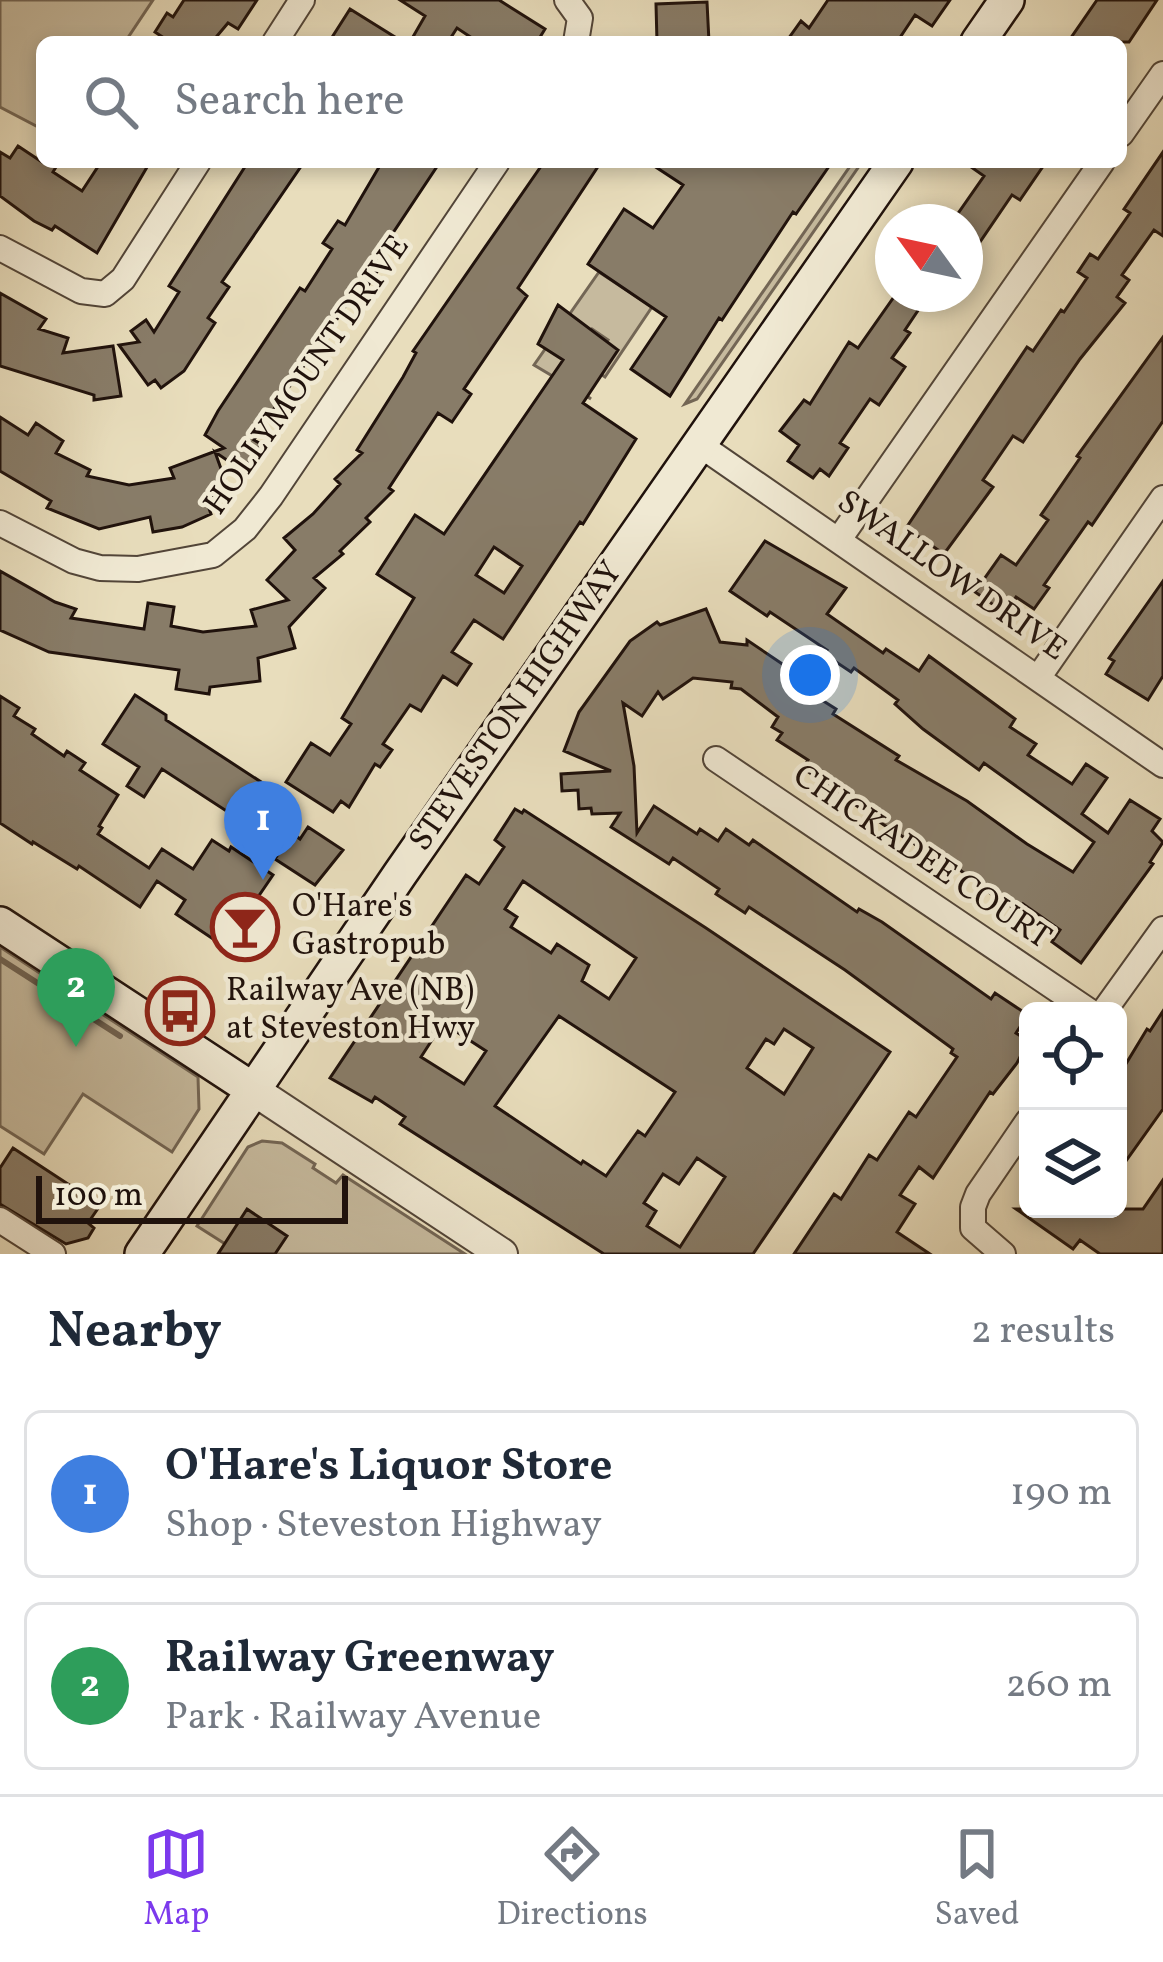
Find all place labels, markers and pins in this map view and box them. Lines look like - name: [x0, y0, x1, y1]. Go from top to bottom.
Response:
- pin: 1: [224, 781, 302, 880]
- place label: O'Hare's Gastropub: [292, 885, 445, 969]
- bar icon: O'Hare's Gastropub: [210, 892, 280, 962]
- pin: 2: [37, 948, 115, 1047]
- place label: Railway Ave (NB) at Steveston Hwy: [226, 969, 475, 1053]
- bus stop icon: Railway Ave (NB) at Steveston Hwy: [145, 976, 215, 1046]

